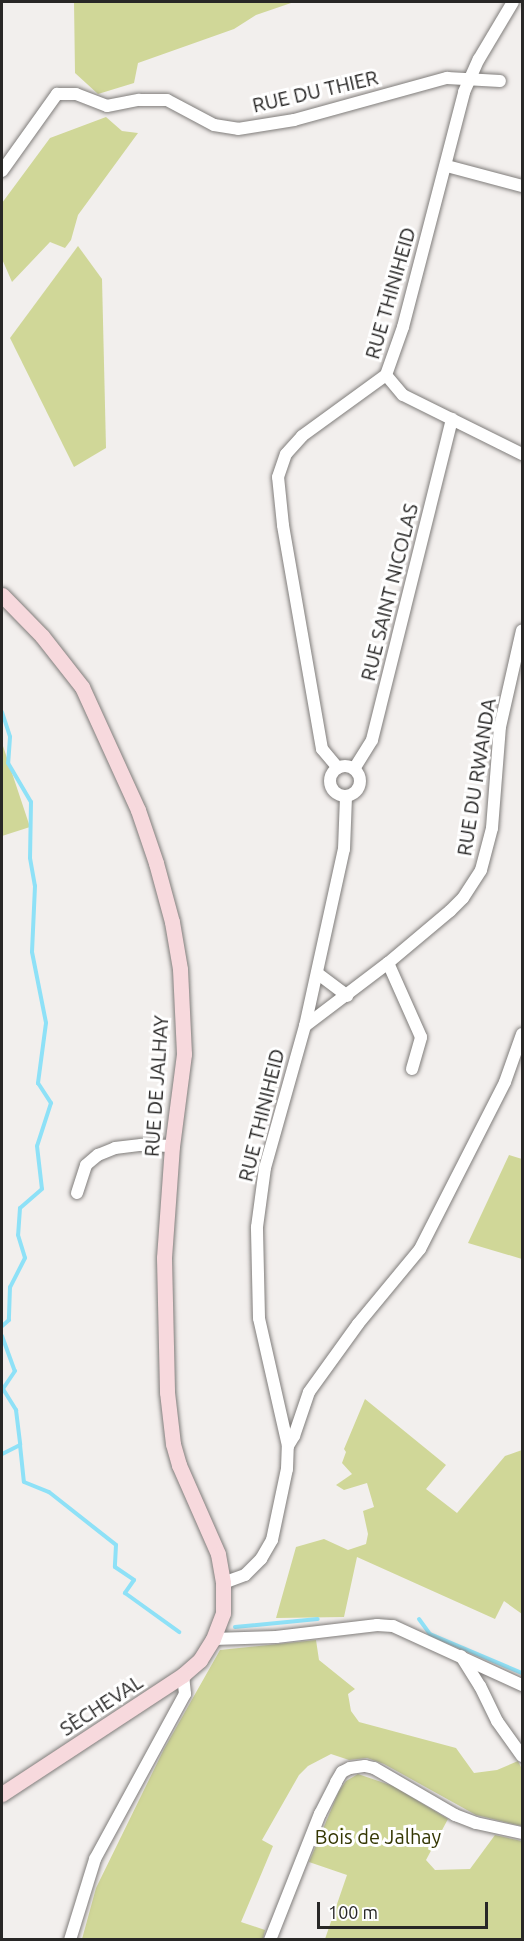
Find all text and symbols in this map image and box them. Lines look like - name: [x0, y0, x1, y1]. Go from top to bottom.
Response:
- street label: RUE DU THIER: [250, 65, 380, 117]
- street label: RUE THINIHEID: [360, 224, 420, 362]
- street label: RUE SAINT NICOLAS: [355, 501, 423, 683]
- street label: RUE DU RWANDA: [452, 696, 500, 858]
- street label: RUE DE JALHAY: [139, 1014, 173, 1158]
- street label: RUE THINIHEID: [233, 1046, 289, 1184]
- street label: SÈCHEVAL: [55, 1669, 147, 1741]
- park label: Bois de Jalhay: [315, 1824, 441, 1848]
- scale bar: [320, 1890, 491, 1928]
- text: 100 m: [328, 1902, 378, 1922]

